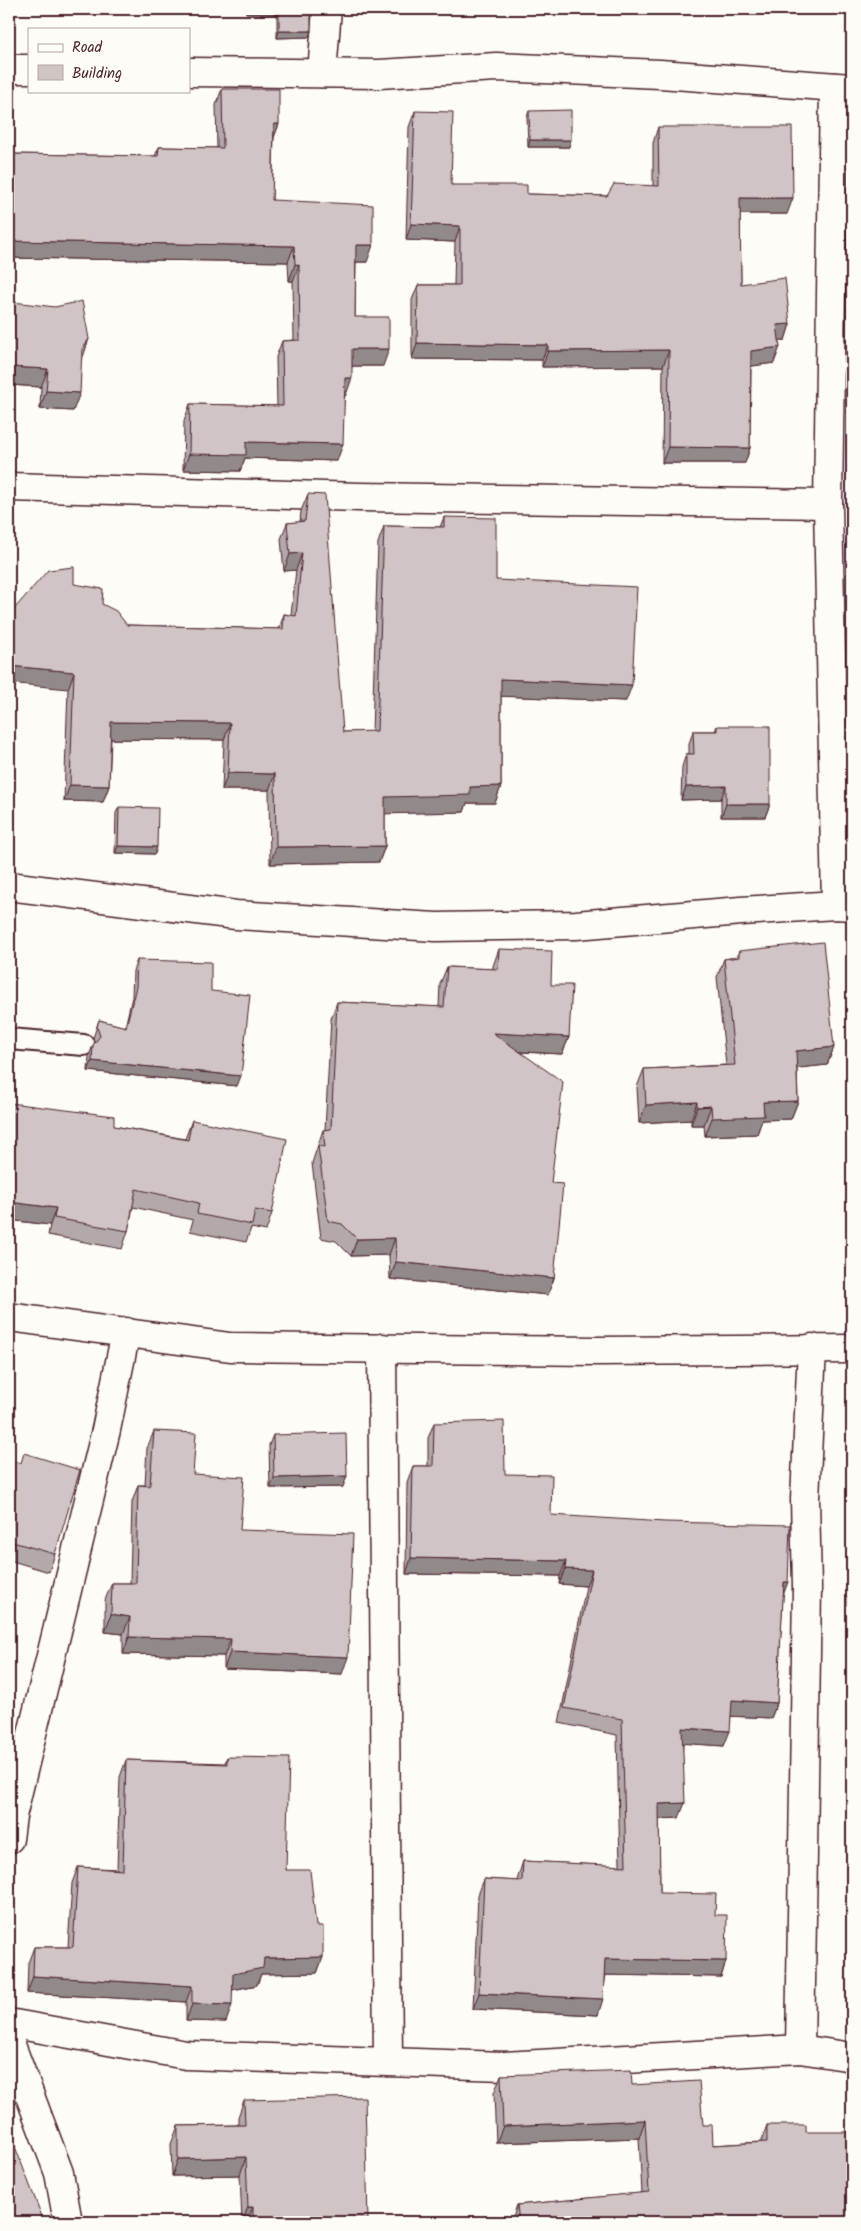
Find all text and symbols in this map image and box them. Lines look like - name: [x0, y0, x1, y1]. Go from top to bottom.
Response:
- legend: [28, 28, 190, 92]
- text: Road: [72, 36, 103, 60]
- text: Building: [72, 62, 122, 86]

